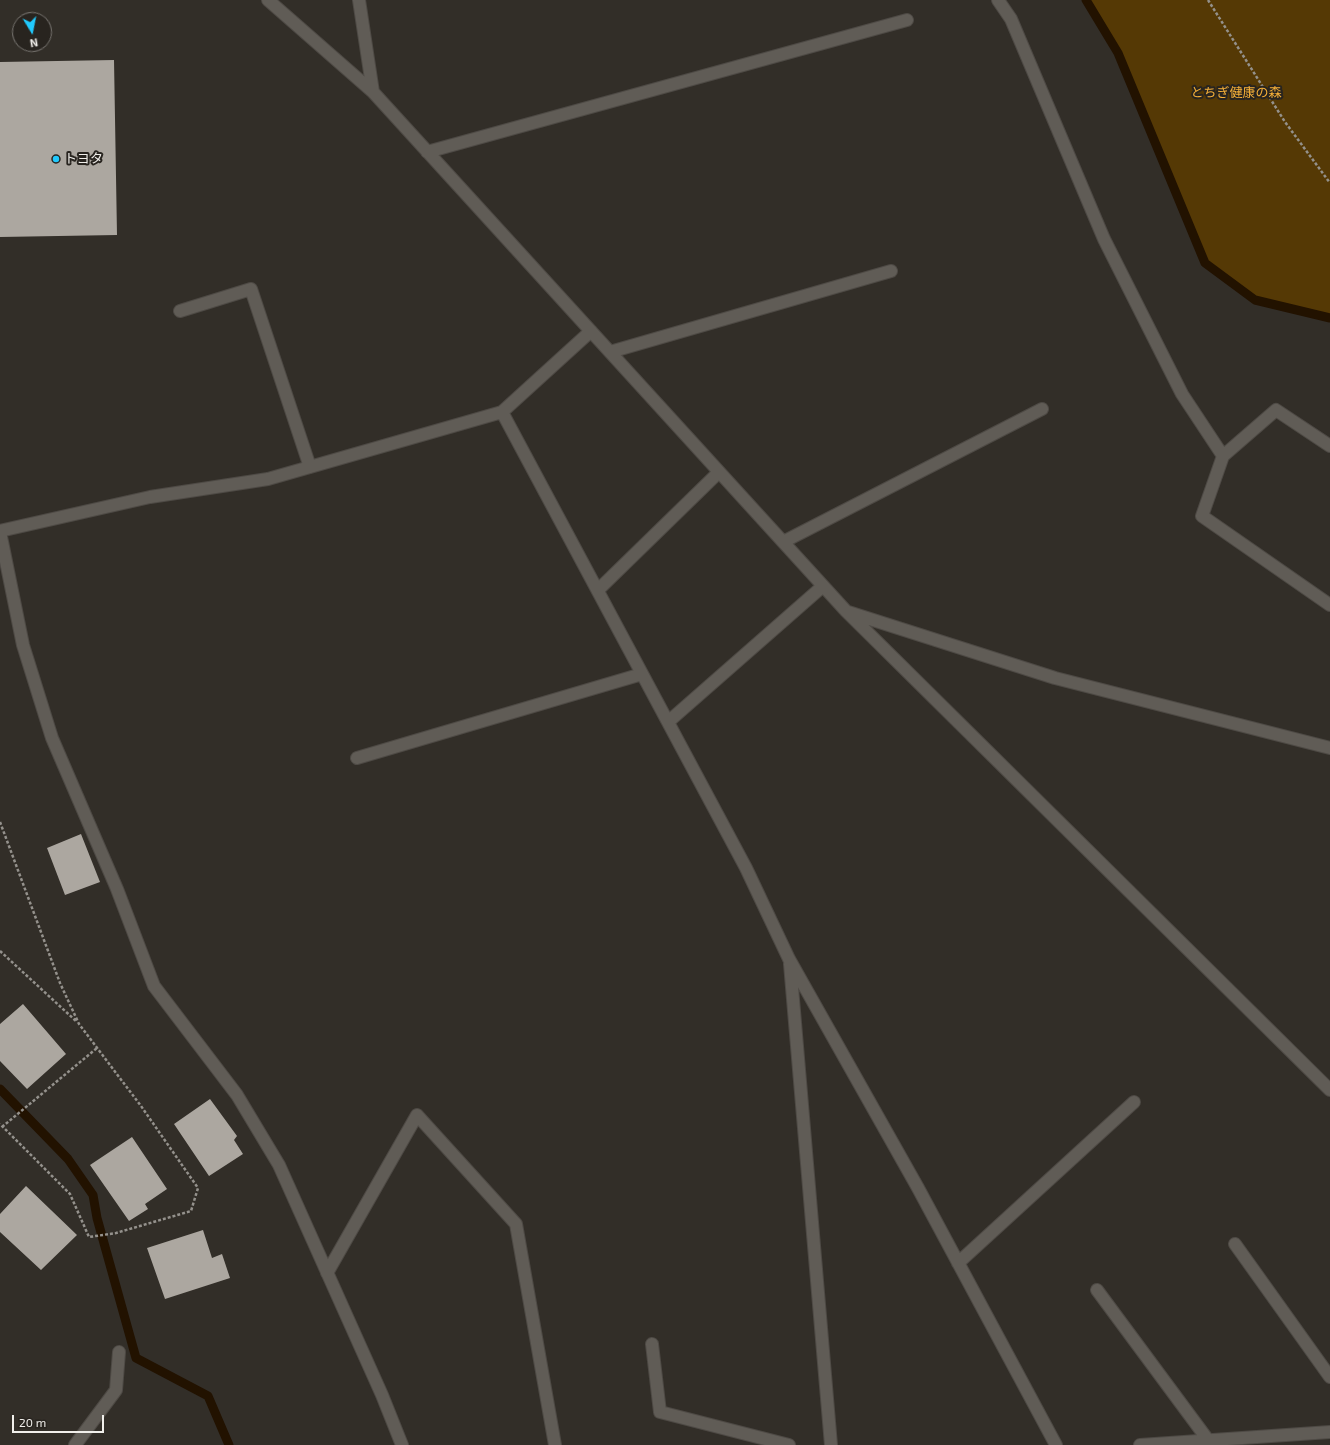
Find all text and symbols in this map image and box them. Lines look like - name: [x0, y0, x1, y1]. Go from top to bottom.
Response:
- north arrow: [12, 12, 52, 52]
- text: N: [29, 36, 39, 50]
- park label: とちぎ健康の森: [1191, 85, 1281, 101]
- place label: トヨタ: [64, 151, 103, 167]
- marker: トヨタ: [51, 154, 61, 164]
- scale bar: [14, 1407, 106, 1433]
- text: 20 m: [19, 1415, 46, 1429]

